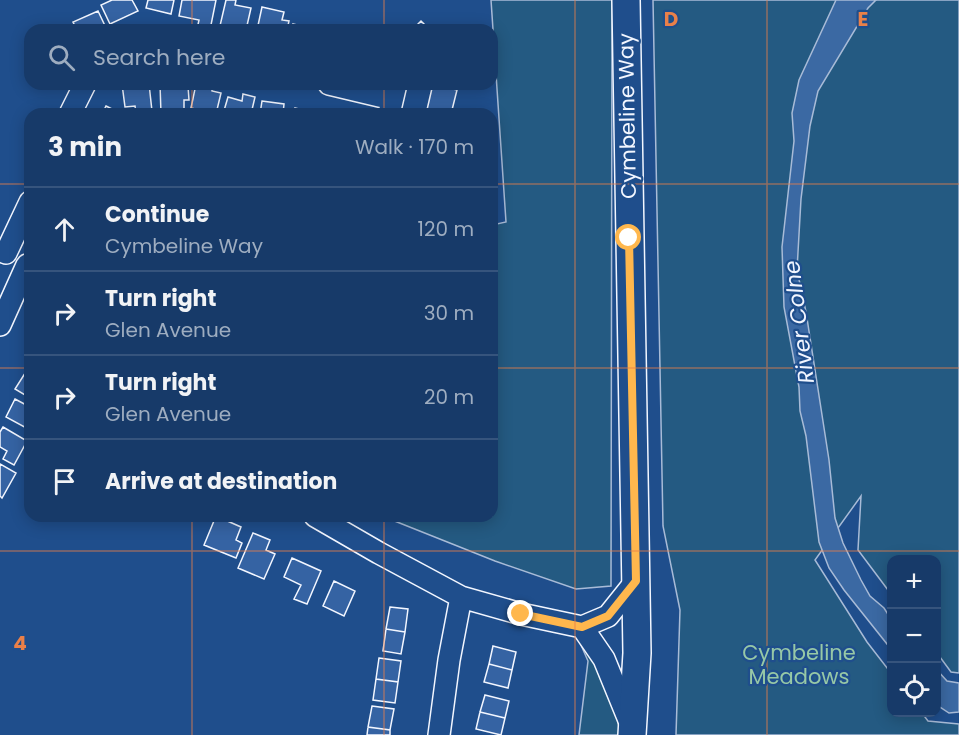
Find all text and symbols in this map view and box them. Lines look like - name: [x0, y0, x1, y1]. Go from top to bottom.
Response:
- text: D: [664, 5, 678, 33]
- text: E: [858, 5, 868, 33]
- search box: [24, 24, 498, 90]
- street label: Cymbeline Way: [611, 33, 643, 199]
- icon: search: [45, 41, 78, 74]
- text: Search here: [93, 42, 226, 73]
- text: 3 min: [48, 129, 122, 165]
- text: Walk · 170 m: [355, 133, 474, 161]
- text: Continue: [105, 199, 209, 230]
- icon: ahead: [48, 213, 81, 246]
- text: 120 m: [418, 215, 474, 243]
- route start: [615, 224, 641, 250]
- text: Cymbeline Way: [105, 232, 263, 260]
- water label: River Colne: [776, 259, 822, 385]
- text: Turn right: [105, 283, 216, 314]
- icon: right: [48, 297, 81, 330]
- text: 30 m: [424, 299, 474, 327]
- text: Glen Avenue: [105, 316, 231, 344]
- text: Turn right: [105, 367, 216, 398]
- icon: right: [48, 381, 81, 414]
- text: 20 m: [424, 383, 474, 411]
- text: Glen Avenue: [105, 400, 231, 428]
- icon: arrive: [48, 465, 81, 498]
- text: Arrive at destination: [105, 466, 337, 497]
- map controls: [887, 555, 941, 717]
- button: +: [887, 555, 941, 609]
- route end: [507, 600, 533, 626]
- button: −: [887, 609, 941, 663]
- text: 4: [13, 629, 27, 657]
- park label: Cymbeline Meadows: [742, 638, 856, 691]
- button: locate: [887, 663, 941, 717]

